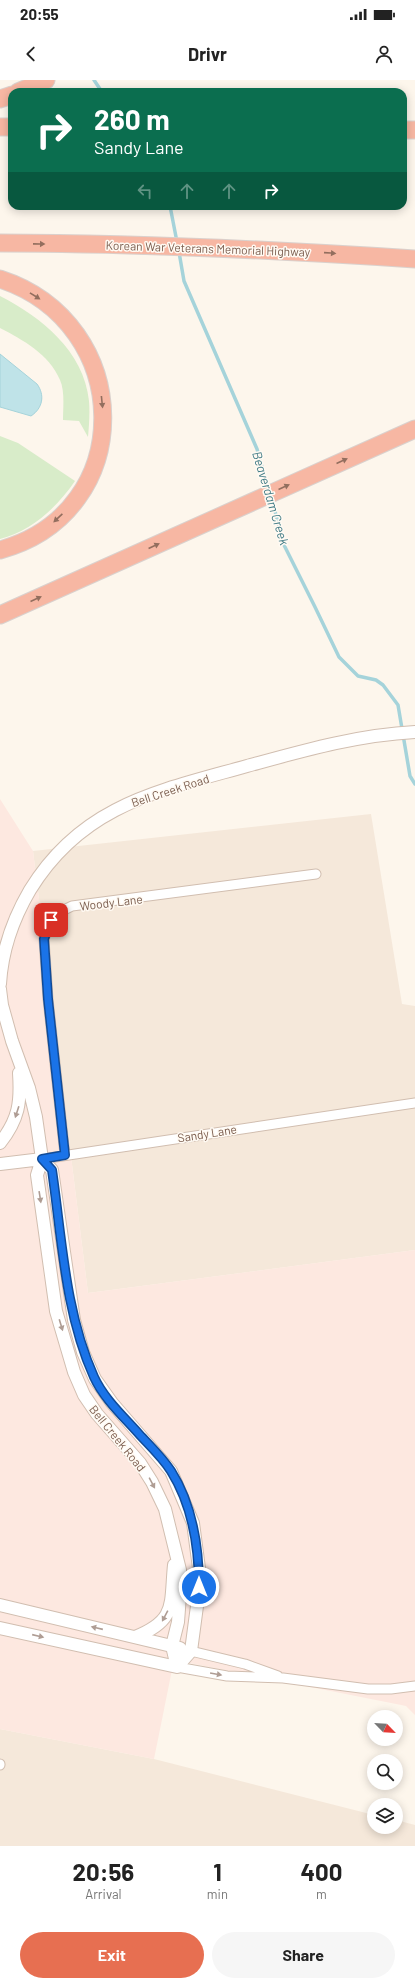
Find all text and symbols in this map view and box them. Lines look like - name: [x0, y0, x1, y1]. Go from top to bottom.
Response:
- text: 20:55: [20, 5, 59, 23]
- icon: back: [20, 43, 42, 65]
- text: Drivr: [188, 43, 227, 65]
- icon: person: [373, 43, 395, 65]
- text: 260 m: [94, 102, 170, 136]
- icon: right: [28, 104, 80, 156]
- text: Sandy Lane: [94, 136, 184, 158]
- icon: left: [134, 180, 156, 202]
- icon: ahead: [176, 180, 198, 202]
- icon: ahead: [218, 180, 240, 202]
- icon: right: [260, 180, 282, 202]
- street label: Korean War Veterans Memorial Highway: [106, 237, 311, 259]
- one-way arrow: [33, 240, 45, 247]
- one-way arrow: [324, 250, 336, 257]
- one-way arrow: [30, 292, 40, 300]
- one-way arrow: [99, 396, 105, 408]
- water label: Beaverdam Creek: [249, 449, 293, 547]
- one-way arrow: [336, 458, 348, 464]
- one-way arrow: [279, 484, 290, 490]
- one-way arrow: [53, 514, 63, 523]
- one-way arrow: [149, 543, 160, 549]
- one-way arrow: [30, 595, 42, 601]
- street label: Bell Creek Road: [129, 771, 211, 809]
- street label: Woody Lane: [79, 891, 143, 913]
- pin: [34, 903, 68, 937]
- icon: arrive: [40, 909, 62, 931]
- one-way arrow: [14, 1107, 20, 1119]
- street label: Sandy Lane: [176, 1121, 238, 1145]
- one-way arrow: [37, 1191, 43, 1203]
- one-way arrow: [58, 1319, 64, 1331]
- street label: Bell Creek Road: [87, 1402, 149, 1474]
- one-way arrow: [149, 1477, 156, 1489]
- position arrow: [178, 1566, 220, 1608]
- one-way arrow: [162, 1610, 169, 1621]
- one-way arrow: [91, 1625, 103, 1631]
- one-way arrow: [32, 1634, 44, 1640]
- one-way arrow: [209, 1671, 222, 1677]
- north arrow: [367, 1710, 403, 1746]
- map controls: [367, 1710, 403, 1834]
- button: search: [367, 1754, 403, 1790]
- button: layers: [367, 1798, 403, 1834]
- text: 20:56: [73, 1857, 134, 1886]
- text: 1: [213, 1857, 222, 1886]
- text: 400: [301, 1857, 342, 1886]
- text: Arrival: [85, 1886, 122, 1902]
- text: min: [207, 1886, 228, 1902]
- text: m: [316, 1886, 327, 1902]
- button: Exit: [20, 1932, 204, 1978]
- button: Share: [212, 1932, 395, 1978]

